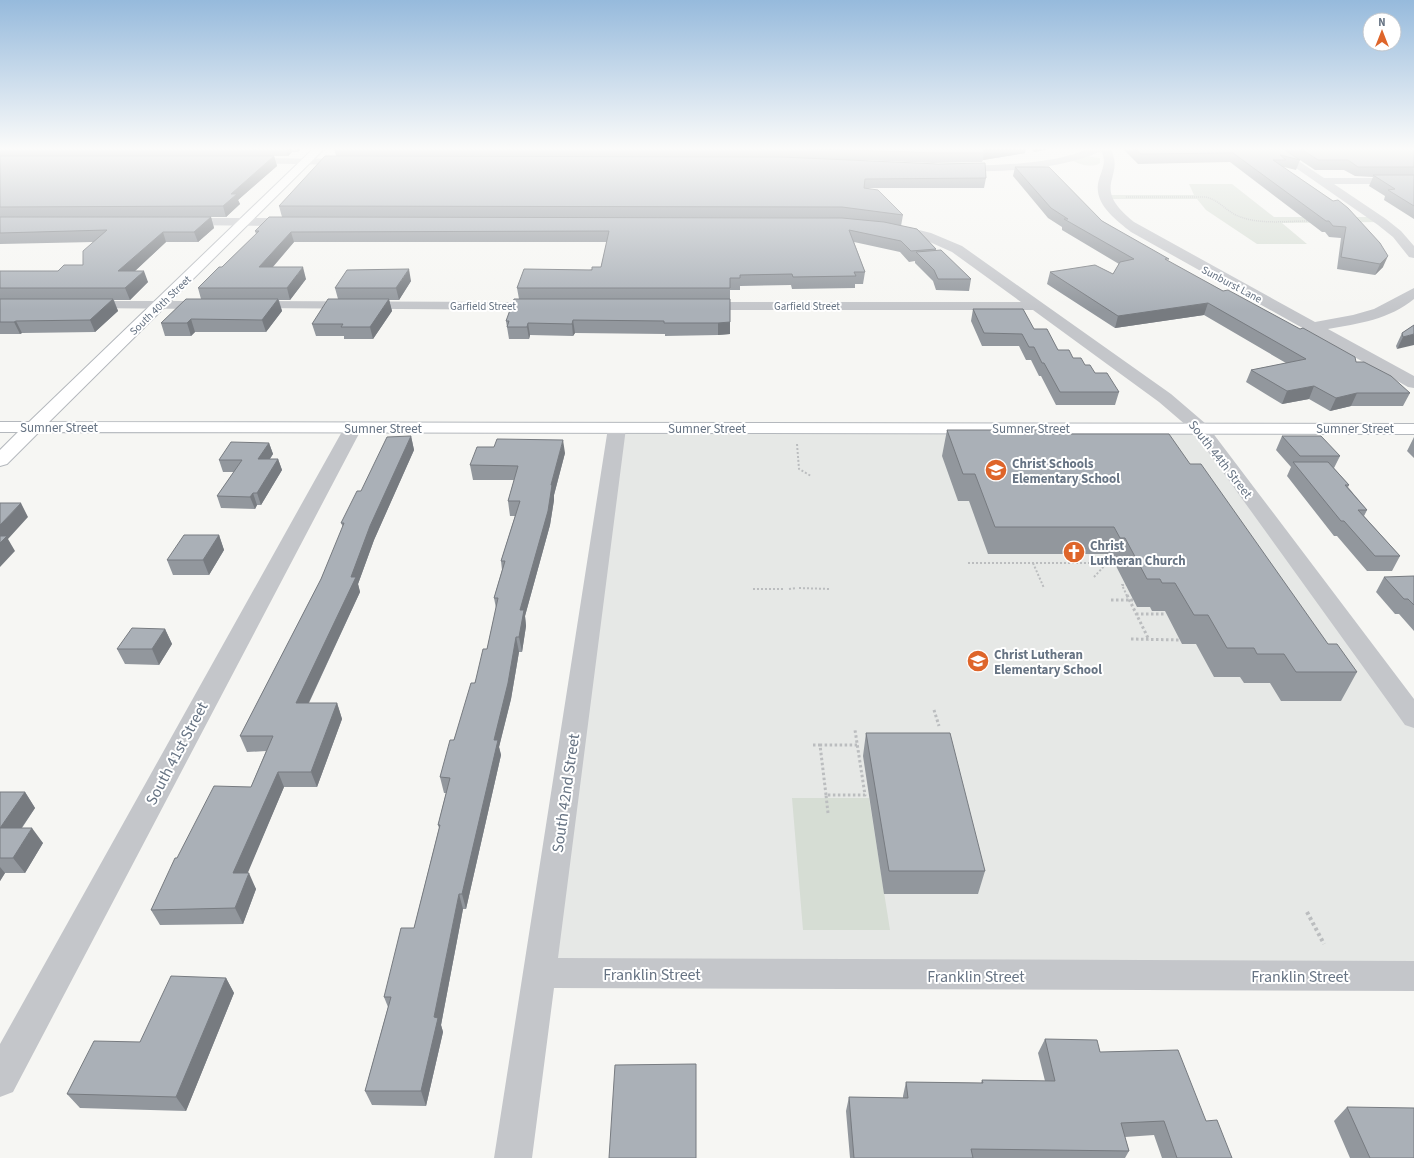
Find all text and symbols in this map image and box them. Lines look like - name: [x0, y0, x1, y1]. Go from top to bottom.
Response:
- north arrow: [1362, 12, 1402, 52]
- text: N: [1378, 15, 1386, 30]
- street label: Sunburst Lane: [1199, 262, 1265, 307]
- street label: South 40th Street: [126, 272, 195, 339]
- street label: Garfield Street: [450, 299, 516, 314]
- street label: Garfield Street: [774, 299, 840, 314]
- street label: South 44th Street: [1184, 417, 1257, 503]
- street label: Sumner Street: [20, 419, 99, 437]
- street label: Sumner Street: [344, 420, 423, 438]
- street label: Sumner Street: [668, 420, 747, 438]
- street label: Sumner Street: [992, 420, 1071, 438]
- street label: Sumner Street: [1316, 420, 1395, 438]
- place label: Christ Schools Elementary School: [1012, 455, 1120, 488]
- school or university icon: Christ Schools Elementary School: [983, 457, 1009, 483]
- place label: Christ Lutheran Church: [1090, 537, 1186, 570]
- church icon: Christ Lutheran Church: [1061, 539, 1087, 565]
- place label: Christ Lutheran Elementary School: [994, 646, 1102, 679]
- school or university icon: Christ Lutheran Elementary School: [965, 648, 991, 674]
- street label: South 41st Street: [140, 697, 214, 809]
- street label: South 42nd Street: [547, 732, 585, 854]
- street label: Franklin Street: [603, 964, 701, 986]
- street label: Franklin Street: [927, 966, 1025, 988]
- street label: Franklin Street: [1251, 966, 1349, 988]

